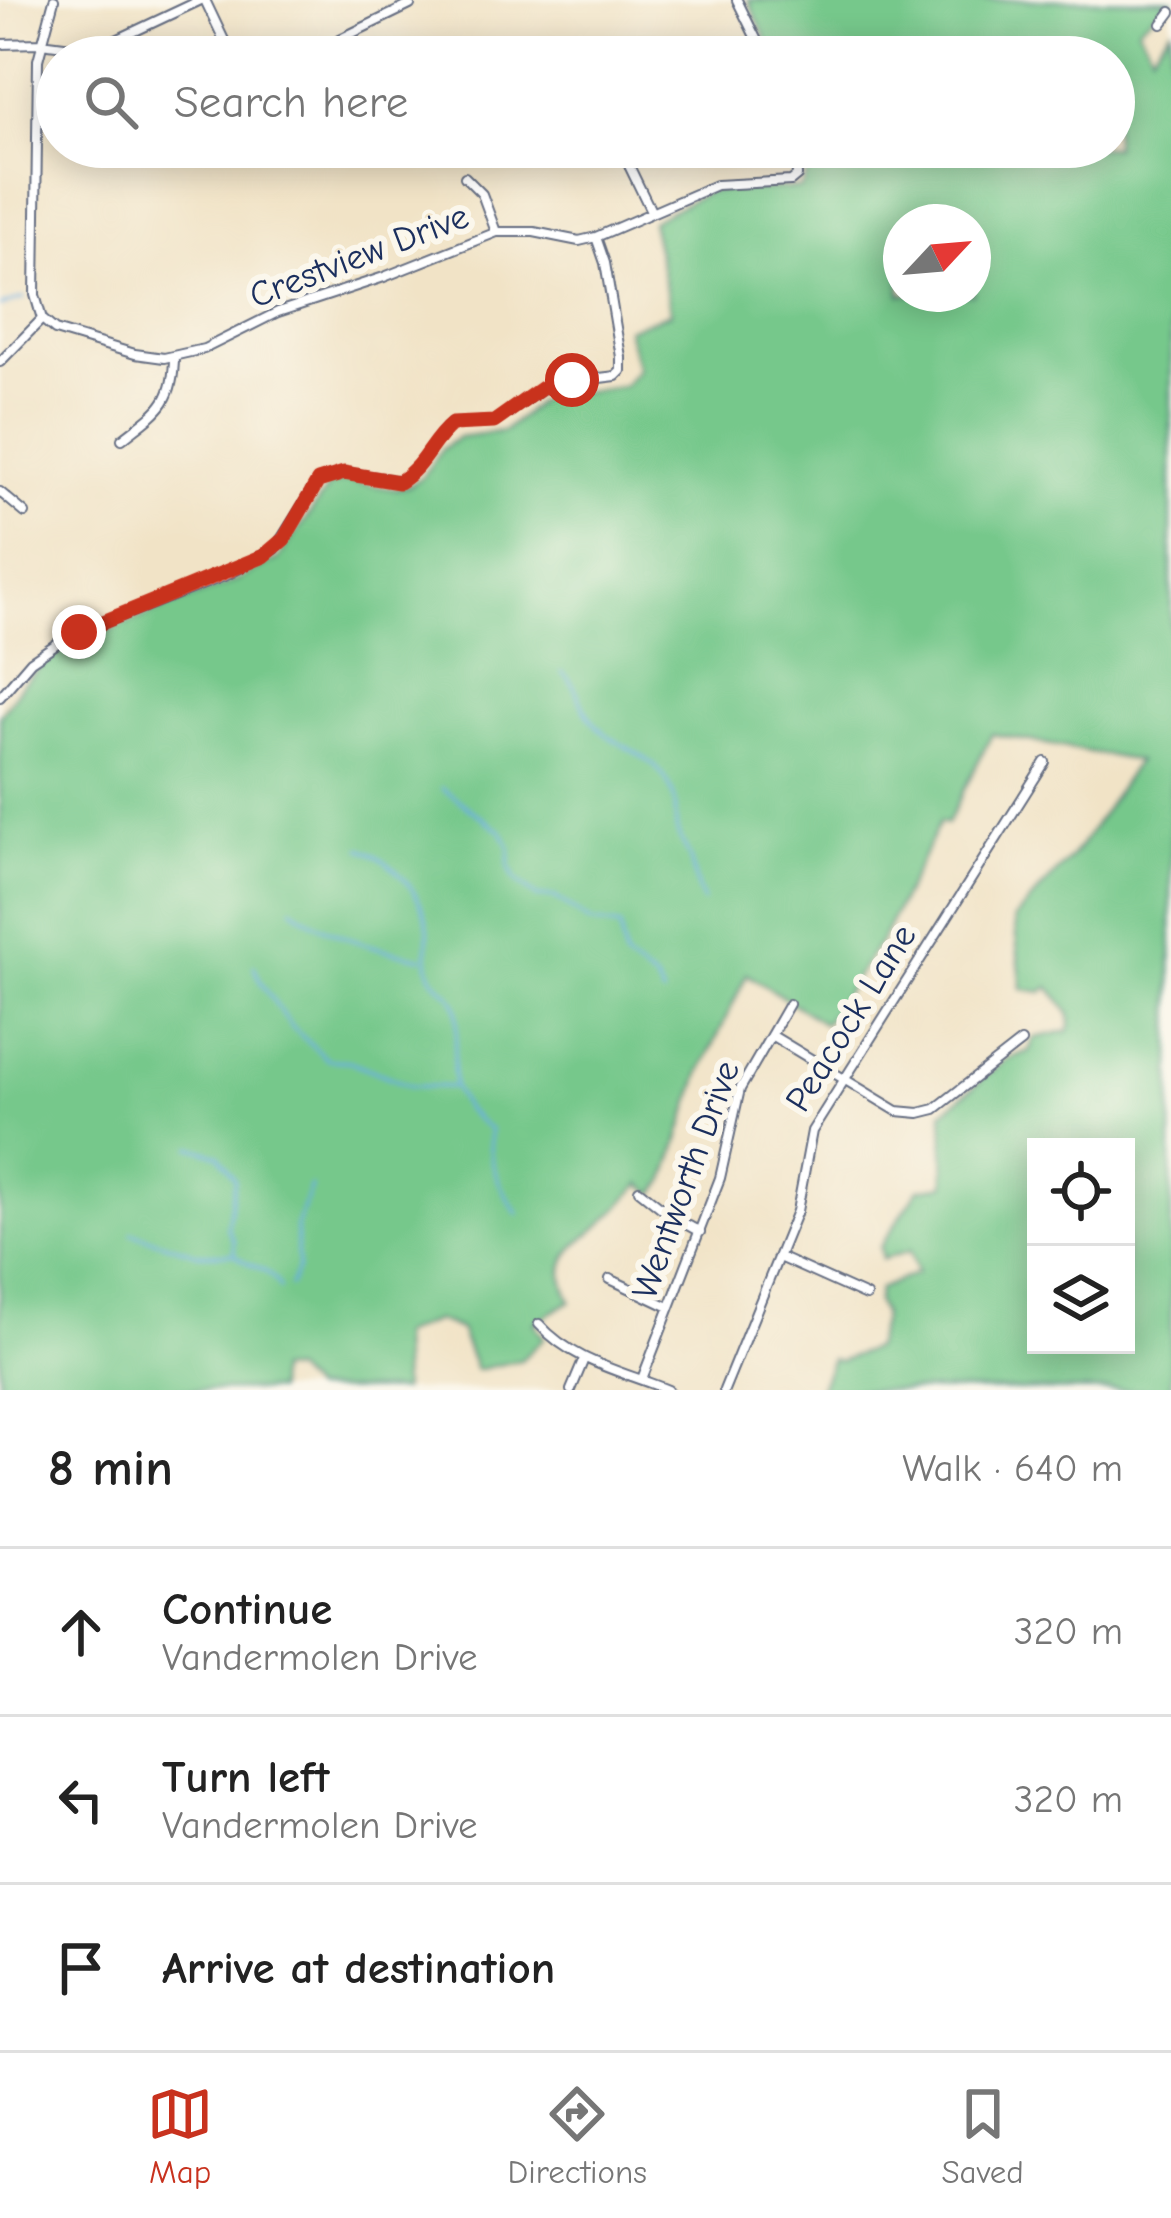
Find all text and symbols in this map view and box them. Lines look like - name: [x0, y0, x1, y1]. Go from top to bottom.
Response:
- search box: [36, 36, 1135, 168]
- icon: search: [78, 69, 144, 135]
- text: Search here: [174, 76, 408, 128]
- street label: Crestview Drive: [244, 195, 474, 317]
- north arrow: [883, 204, 991, 312]
- route start: [545, 353, 599, 407]
- route end: [52, 605, 106, 659]
- street label: Peacock Lane: [777, 917, 925, 1119]
- street label: Wentworth Drive: [624, 1055, 748, 1305]
- map controls: [1027, 1138, 1135, 1354]
- button: locate: [1027, 1138, 1135, 1246]
- button: layers: [1027, 1246, 1135, 1354]
- text: 8 min: [48, 1439, 173, 1498]
- text: Walk · 640 m: [902, 1446, 1123, 1491]
- text: Continue: [162, 1583, 332, 1635]
- icon: ahead: [48, 1599, 114, 1665]
- text: 320 m: [1014, 1609, 1123, 1654]
- text: Vandermolen Drive: [162, 1635, 478, 1680]
- text: Turn left: [162, 1751, 329, 1803]
- icon: left: [48, 1767, 114, 1833]
- text: 320 m: [1014, 1777, 1123, 1822]
- text: Vandermolen Drive: [162, 1803, 478, 1848]
- icon: arrive: [48, 1935, 114, 2001]
- text: Arrive at destination: [162, 1942, 555, 1994]
- tab: Map: [147, 2081, 213, 2191]
- tab: Directions: [508, 2081, 647, 2191]
- tab: Saved: [941, 2081, 1024, 2191]

